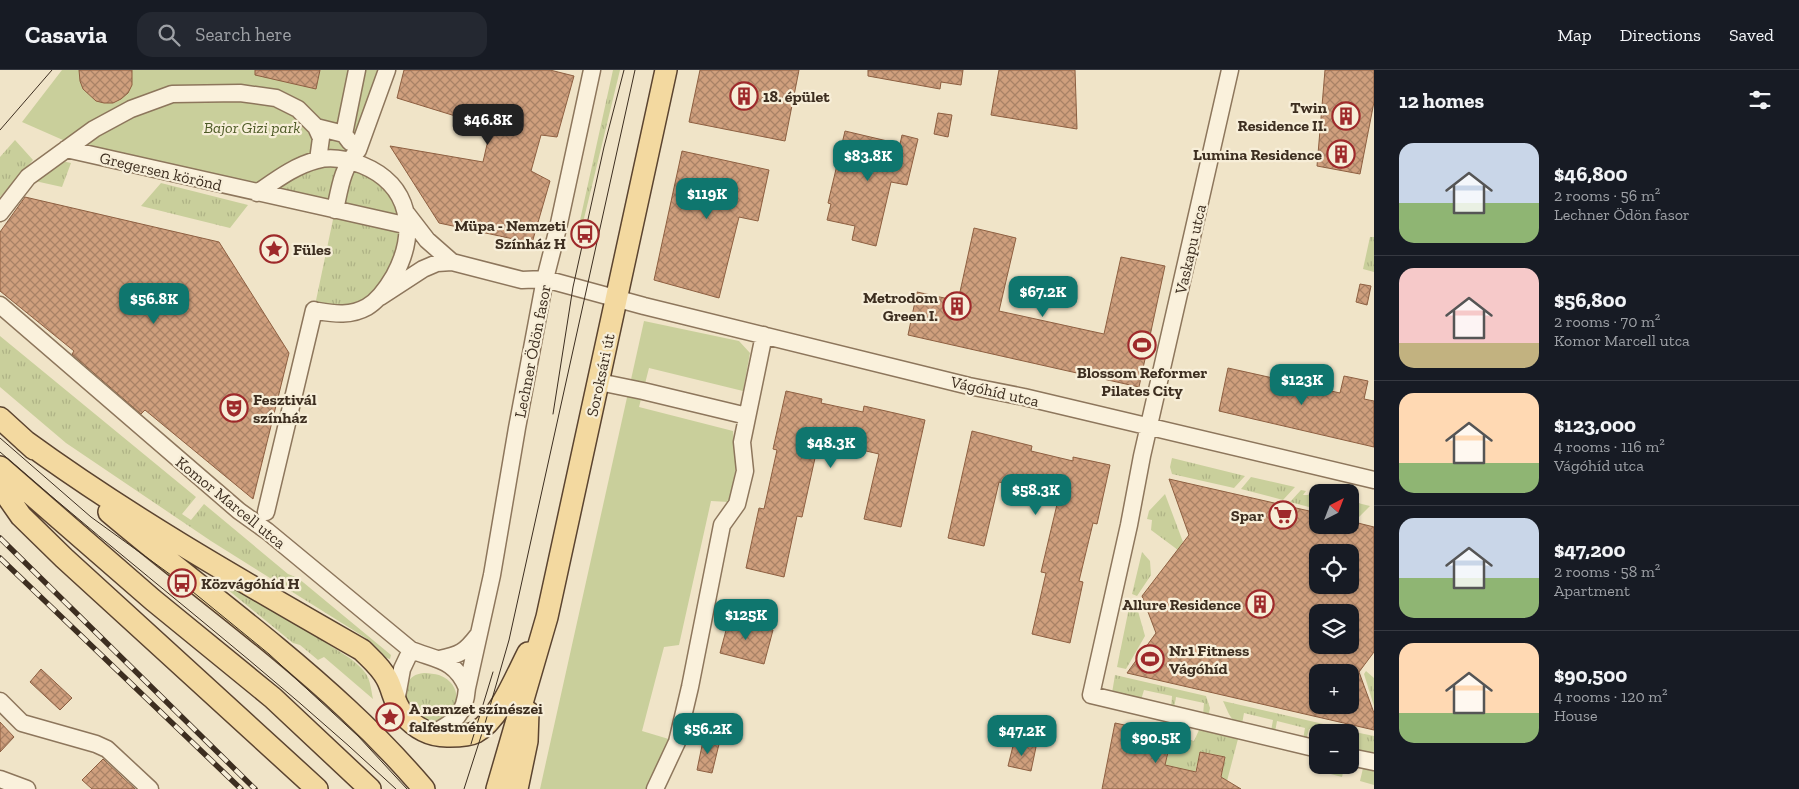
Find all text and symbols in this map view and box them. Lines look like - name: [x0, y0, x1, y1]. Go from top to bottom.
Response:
- search box: [137, 12, 487, 57]
- text: Casavia: [25, 20, 107, 49]
- icon: search: [155, 21, 183, 49]
- text: Search here: [195, 23, 292, 46]
- text: Map: [1557, 24, 1592, 46]
- text: Directions: [1620, 24, 1701, 46]
- text: Saved: [1729, 24, 1774, 46]
- building icon: 18. épület: [729, 81, 759, 111]
- icon: filters: [1746, 86, 1774, 114]
- place label: 18. épület: [763, 87, 830, 106]
- text: 12 homes: [1399, 88, 1484, 113]
- place label: Twin Residence II.: [1238, 98, 1328, 135]
- building icon: Twin Residence II.: [1331, 101, 1361, 131]
- pin: $46.8K: [447, 104, 529, 146]
- text: $46.8K: [464, 110, 512, 129]
- park label: Bajor Gizi park: [204, 118, 300, 137]
- building icon: Lumina Residence: [1326, 139, 1356, 169]
- pin: $83.8K: [827, 140, 909, 182]
- place label: Lumina Residence: [1193, 145, 1322, 164]
- text: $83.8K: [844, 146, 892, 165]
- street label: Gregersen körönd: [98, 148, 224, 195]
- text: $46,800: [1554, 161, 1628, 186]
- icon: home: [1439, 163, 1499, 223]
- pin: $119K: [672, 178, 742, 220]
- text: $119K: [687, 184, 727, 203]
- text: 2 rooms · 56 m²: [1554, 186, 1660, 205]
- street label: Vaskapu utca: [1171, 202, 1210, 297]
- text: Lechner Ödön fasor: [1554, 205, 1690, 224]
- place label: Müpa - Nemzeti Színház H: [454, 216, 566, 253]
- bus stop icon: Müpa - Nemzeti Színház H: [570, 219, 600, 249]
- place icon: Füles: [259, 234, 289, 264]
- place label: Füles: [293, 240, 331, 259]
- pin: $67.2K: [1002, 276, 1084, 318]
- pin: $56.8K: [113, 282, 195, 325]
- street label: Lechner Ödön fasor: [510, 282, 555, 419]
- text: $67.2K: [1020, 282, 1066, 301]
- text: $56,800: [1554, 287, 1627, 312]
- place label: Metrodom Green I.: [863, 288, 938, 325]
- icon: home: [1439, 288, 1499, 348]
- text: $56.8K: [130, 289, 178, 308]
- building icon: Metrodom Green I.: [942, 291, 972, 321]
- text: 2 rooms · 70 m²: [1554, 312, 1660, 331]
- sports icon: Blossom Reformer Pilates City: [1127, 330, 1157, 360]
- text: Komor Marcell utca: [1554, 331, 1690, 350]
- street label: Soroksári út: [582, 332, 619, 418]
- place label: Blossom Reformer Pilates City: [1077, 363, 1207, 400]
- pin: $123K: [1267, 364, 1337, 406]
- text: $123K: [1281, 370, 1323, 389]
- street label: Vágóhíd utca: [948, 372, 1041, 411]
- place label: Fesztivál színház: [253, 390, 317, 427]
- theatre icon: Fesztivál színház: [219, 393, 249, 423]
- text: $123,000: [1554, 412, 1636, 437]
- icon: home: [1439, 413, 1499, 473]
- pin: $48.3K: [790, 426, 872, 469]
- text: $48.3K: [807, 433, 855, 452]
- text: 4 rooms · 116 m²: [1554, 437, 1665, 456]
- street label: Komor Marcell utca: [172, 452, 290, 553]
- text: Vágóhíd utca: [1554, 456, 1644, 475]
- pin: $58.3K: [995, 474, 1077, 516]
- text: $58.3K: [1012, 480, 1060, 499]
- north arrow: [1309, 484, 1359, 534]
- map controls: [1309, 484, 1359, 774]
- supermarket icon: Spar: [1268, 500, 1298, 530]
- place label: Spar: [1231, 506, 1264, 525]
- text: $47,200: [1554, 537, 1626, 562]
- icon: home: [1439, 538, 1499, 598]
- button: locate: [1309, 544, 1359, 594]
- text: 2 rooms · 58 m²: [1554, 562, 1660, 581]
- bus stop icon: Közvágóhíd H: [167, 568, 197, 598]
- place label: Közvágóhíd H: [201, 574, 300, 593]
- text: Apartment: [1554, 581, 1630, 600]
- building icon: Allure Residence: [1245, 589, 1275, 619]
- place label: Allure Residence: [1122, 595, 1241, 614]
- pin: $125K: [711, 598, 781, 641]
- button: layers: [1309, 604, 1359, 654]
- text: $125K: [725, 605, 767, 624]
- place label: Nr1 Fitness Vágóhíd: [1169, 641, 1249, 678]
- sports icon: Nr1 Fitness Vágóhíd: [1135, 644, 1165, 674]
- text: $90,500: [1554, 662, 1627, 687]
- icon: home: [1439, 663, 1499, 723]
- button: +: [1309, 664, 1359, 714]
- text: 4 rooms · 120 m²: [1554, 687, 1668, 706]
- place label: A nemzet színészei falfestmény: [409, 699, 543, 736]
- place icon: A nemzet színészei falfestmény: [375, 702, 405, 732]
- text: House: [1554, 706, 1597, 725]
- pin: $56.2K: [667, 712, 749, 755]
- pin: $47.2K: [981, 714, 1063, 757]
- text: $56.2K: [684, 719, 732, 738]
- text: $47.2K: [998, 721, 1046, 740]
- pin: $90.5K: [1115, 722, 1197, 764]
- button: −: [1309, 724, 1359, 774]
- text: $90.5K: [1132, 728, 1180, 747]

